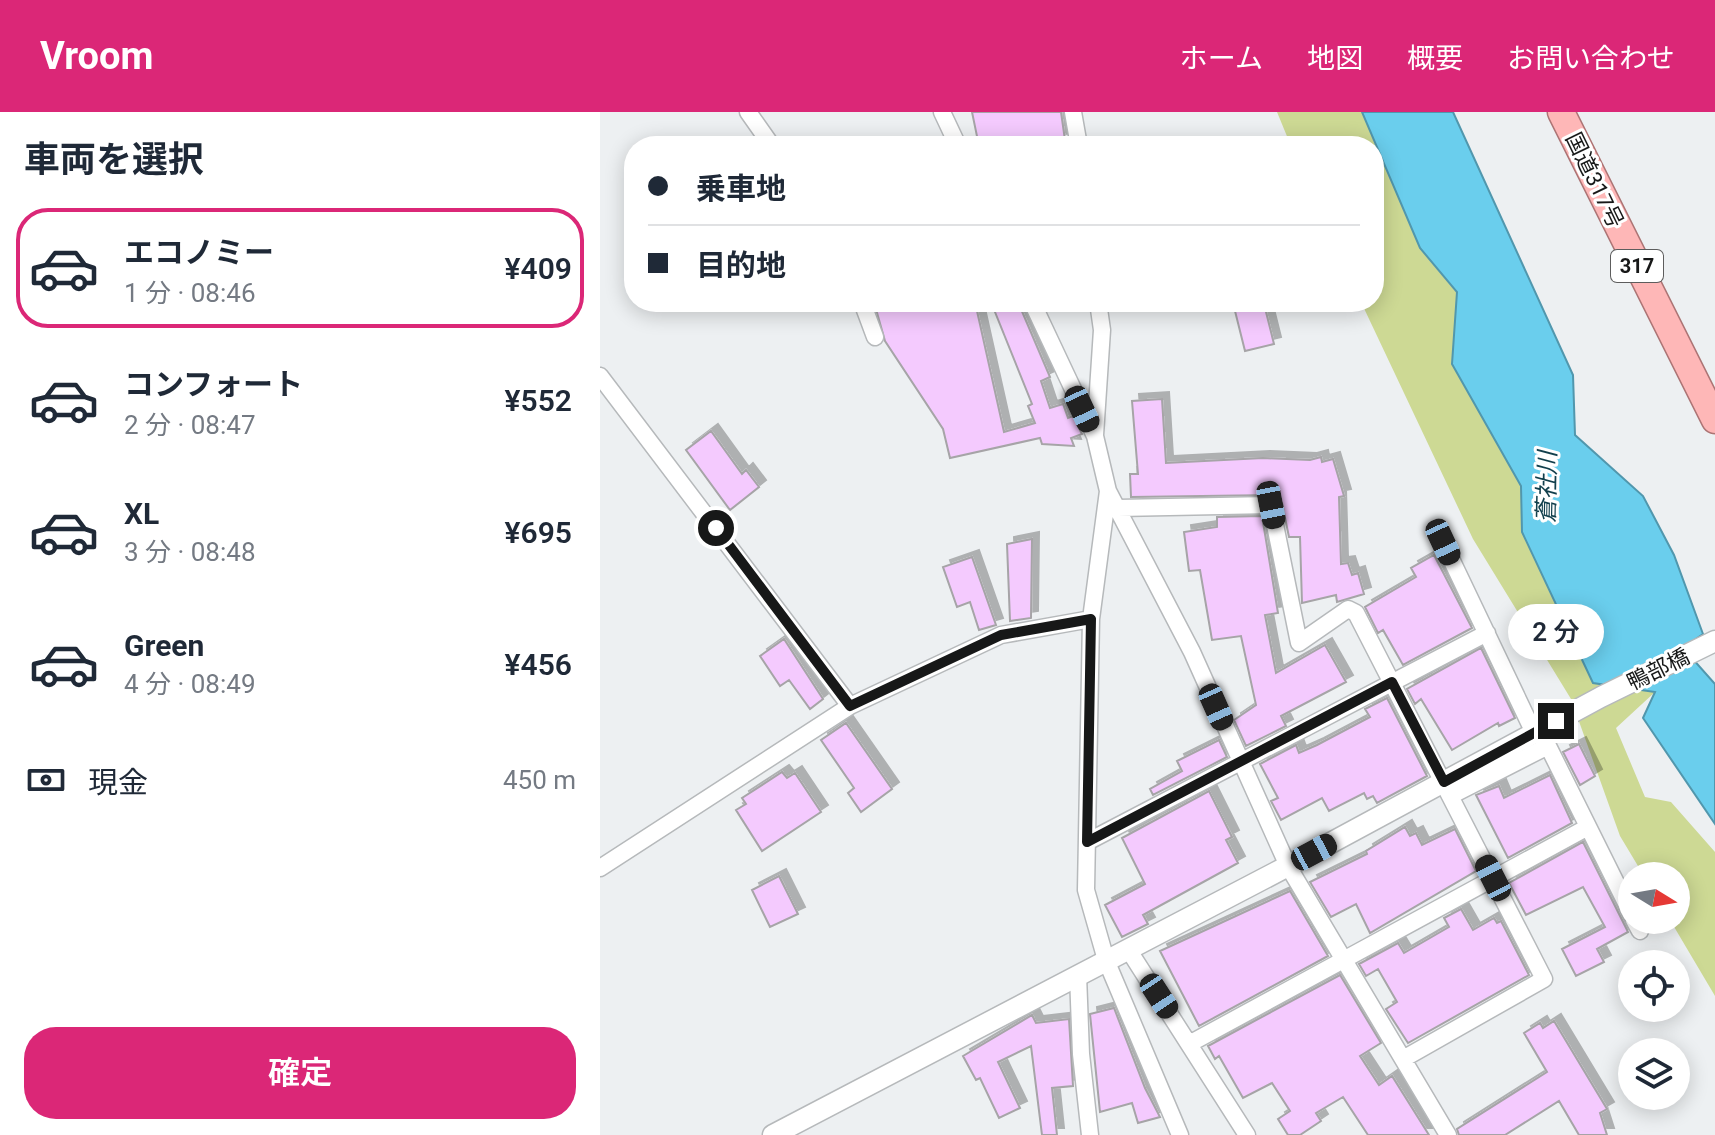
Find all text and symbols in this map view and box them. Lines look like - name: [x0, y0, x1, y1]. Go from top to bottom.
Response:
- text: Vroom: [40, 34, 153, 78]
- text: ホーム: [1180, 42, 1263, 75]
- text: 地図: [1307, 42, 1363, 75]
- text: 概要: [1407, 42, 1463, 75]
- text: お問い合わせ: [1507, 42, 1675, 75]
- street label: 国道317号: [1561, 128, 1628, 232]
- text: 車両を選択: [24, 139, 204, 181]
- text: 乗車地: [696, 171, 786, 206]
- icon: car: [28, 232, 100, 304]
- text: エコノミー: [124, 235, 274, 270]
- text: 目的地: [696, 248, 786, 283]
- road number: 317: [1611, 250, 1663, 282]
- text: ¥409: [505, 251, 572, 286]
- text: 1 分 · 08:46: [124, 278, 256, 308]
- icon: car: [28, 364, 100, 436]
- text: コンフォート: [124, 367, 303, 402]
- car: [1061, 382, 1103, 436]
- text: ¥552: [505, 383, 572, 418]
- text: 2 分 · 08:47: [124, 410, 256, 440]
- water label: 蒼社川: [1532, 448, 1562, 523]
- car: [1255, 479, 1287, 531]
- icon: car: [28, 496, 100, 568]
- text: XL: [124, 496, 159, 531]
- route start: [698, 510, 734, 546]
- text: ¥695: [505, 515, 572, 550]
- car: [1422, 515, 1464, 569]
- text: 3 分 · 08:48: [124, 537, 256, 567]
- callout: 2 分: [1508, 605, 1604, 661]
- text: 2 分: [1532, 617, 1580, 647]
- icon: car: [28, 628, 100, 700]
- text: Green: [124, 628, 204, 663]
- street label: 鴨部橋: [1623, 644, 1693, 695]
- text: ¥456: [505, 647, 572, 682]
- text: 4 分 · 08:49: [124, 669, 256, 699]
- car: [1195, 680, 1237, 734]
- route end: [1538, 703, 1574, 739]
- icon: cash: [24, 758, 68, 802]
- text: 現金: [88, 765, 148, 800]
- text: 450 m: [503, 765, 576, 795]
- car: [1287, 830, 1341, 874]
- car: [1471, 851, 1515, 905]
- north arrow: [1618, 862, 1690, 934]
- map controls: [1618, 862, 1690, 1110]
- button: locate: [1618, 950, 1690, 1022]
- car: [1136, 969, 1182, 1023]
- button: 確定: [24, 1027, 576, 1119]
- button: layers: [1618, 1038, 1690, 1110]

